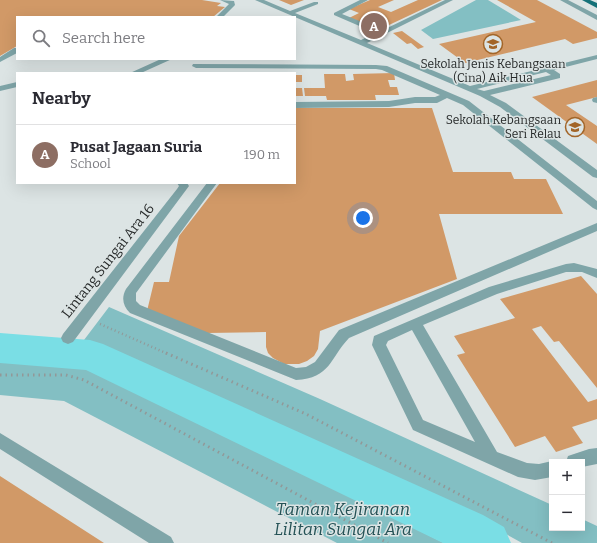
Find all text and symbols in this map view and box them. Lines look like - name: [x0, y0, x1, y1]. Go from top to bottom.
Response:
- pin: A: [361, 11, 387, 41]
- search box: [16, 16, 296, 60]
- icon: search: [30, 27, 52, 49]
- text: Search here: [62, 29, 145, 47]
- school or university icon: Sekolah Jenis Kebangsaan (Cina) Aik Hua: [482, 33, 504, 55]
- place label: Sekolah Jenis Kebangsaan (Cina) Aik Hua: [420, 57, 566, 85]
- text: Nearby: [32, 88, 91, 109]
- place label: Sekolah Kebangsaan Seri Relau: [446, 113, 562, 141]
- school or university icon: Sekolah Kebangsaan Seri Relau: [564, 116, 586, 138]
- text: Pusat Jagaan Suria: [70, 138, 202, 156]
- text: A: [40, 147, 50, 162]
- text: 190 m: [244, 147, 280, 162]
- text: School: [70, 156, 111, 171]
- street label: Lintang Sungai Ara 16: [58, 200, 158, 322]
- your location: [353, 208, 373, 228]
- map controls: [549, 459, 585, 531]
- button: +: [549, 459, 585, 495]
- button: −: [549, 495, 585, 531]
- park label: Taman Kejiranan Lilitan Sungai Ara: [274, 499, 412, 540]

